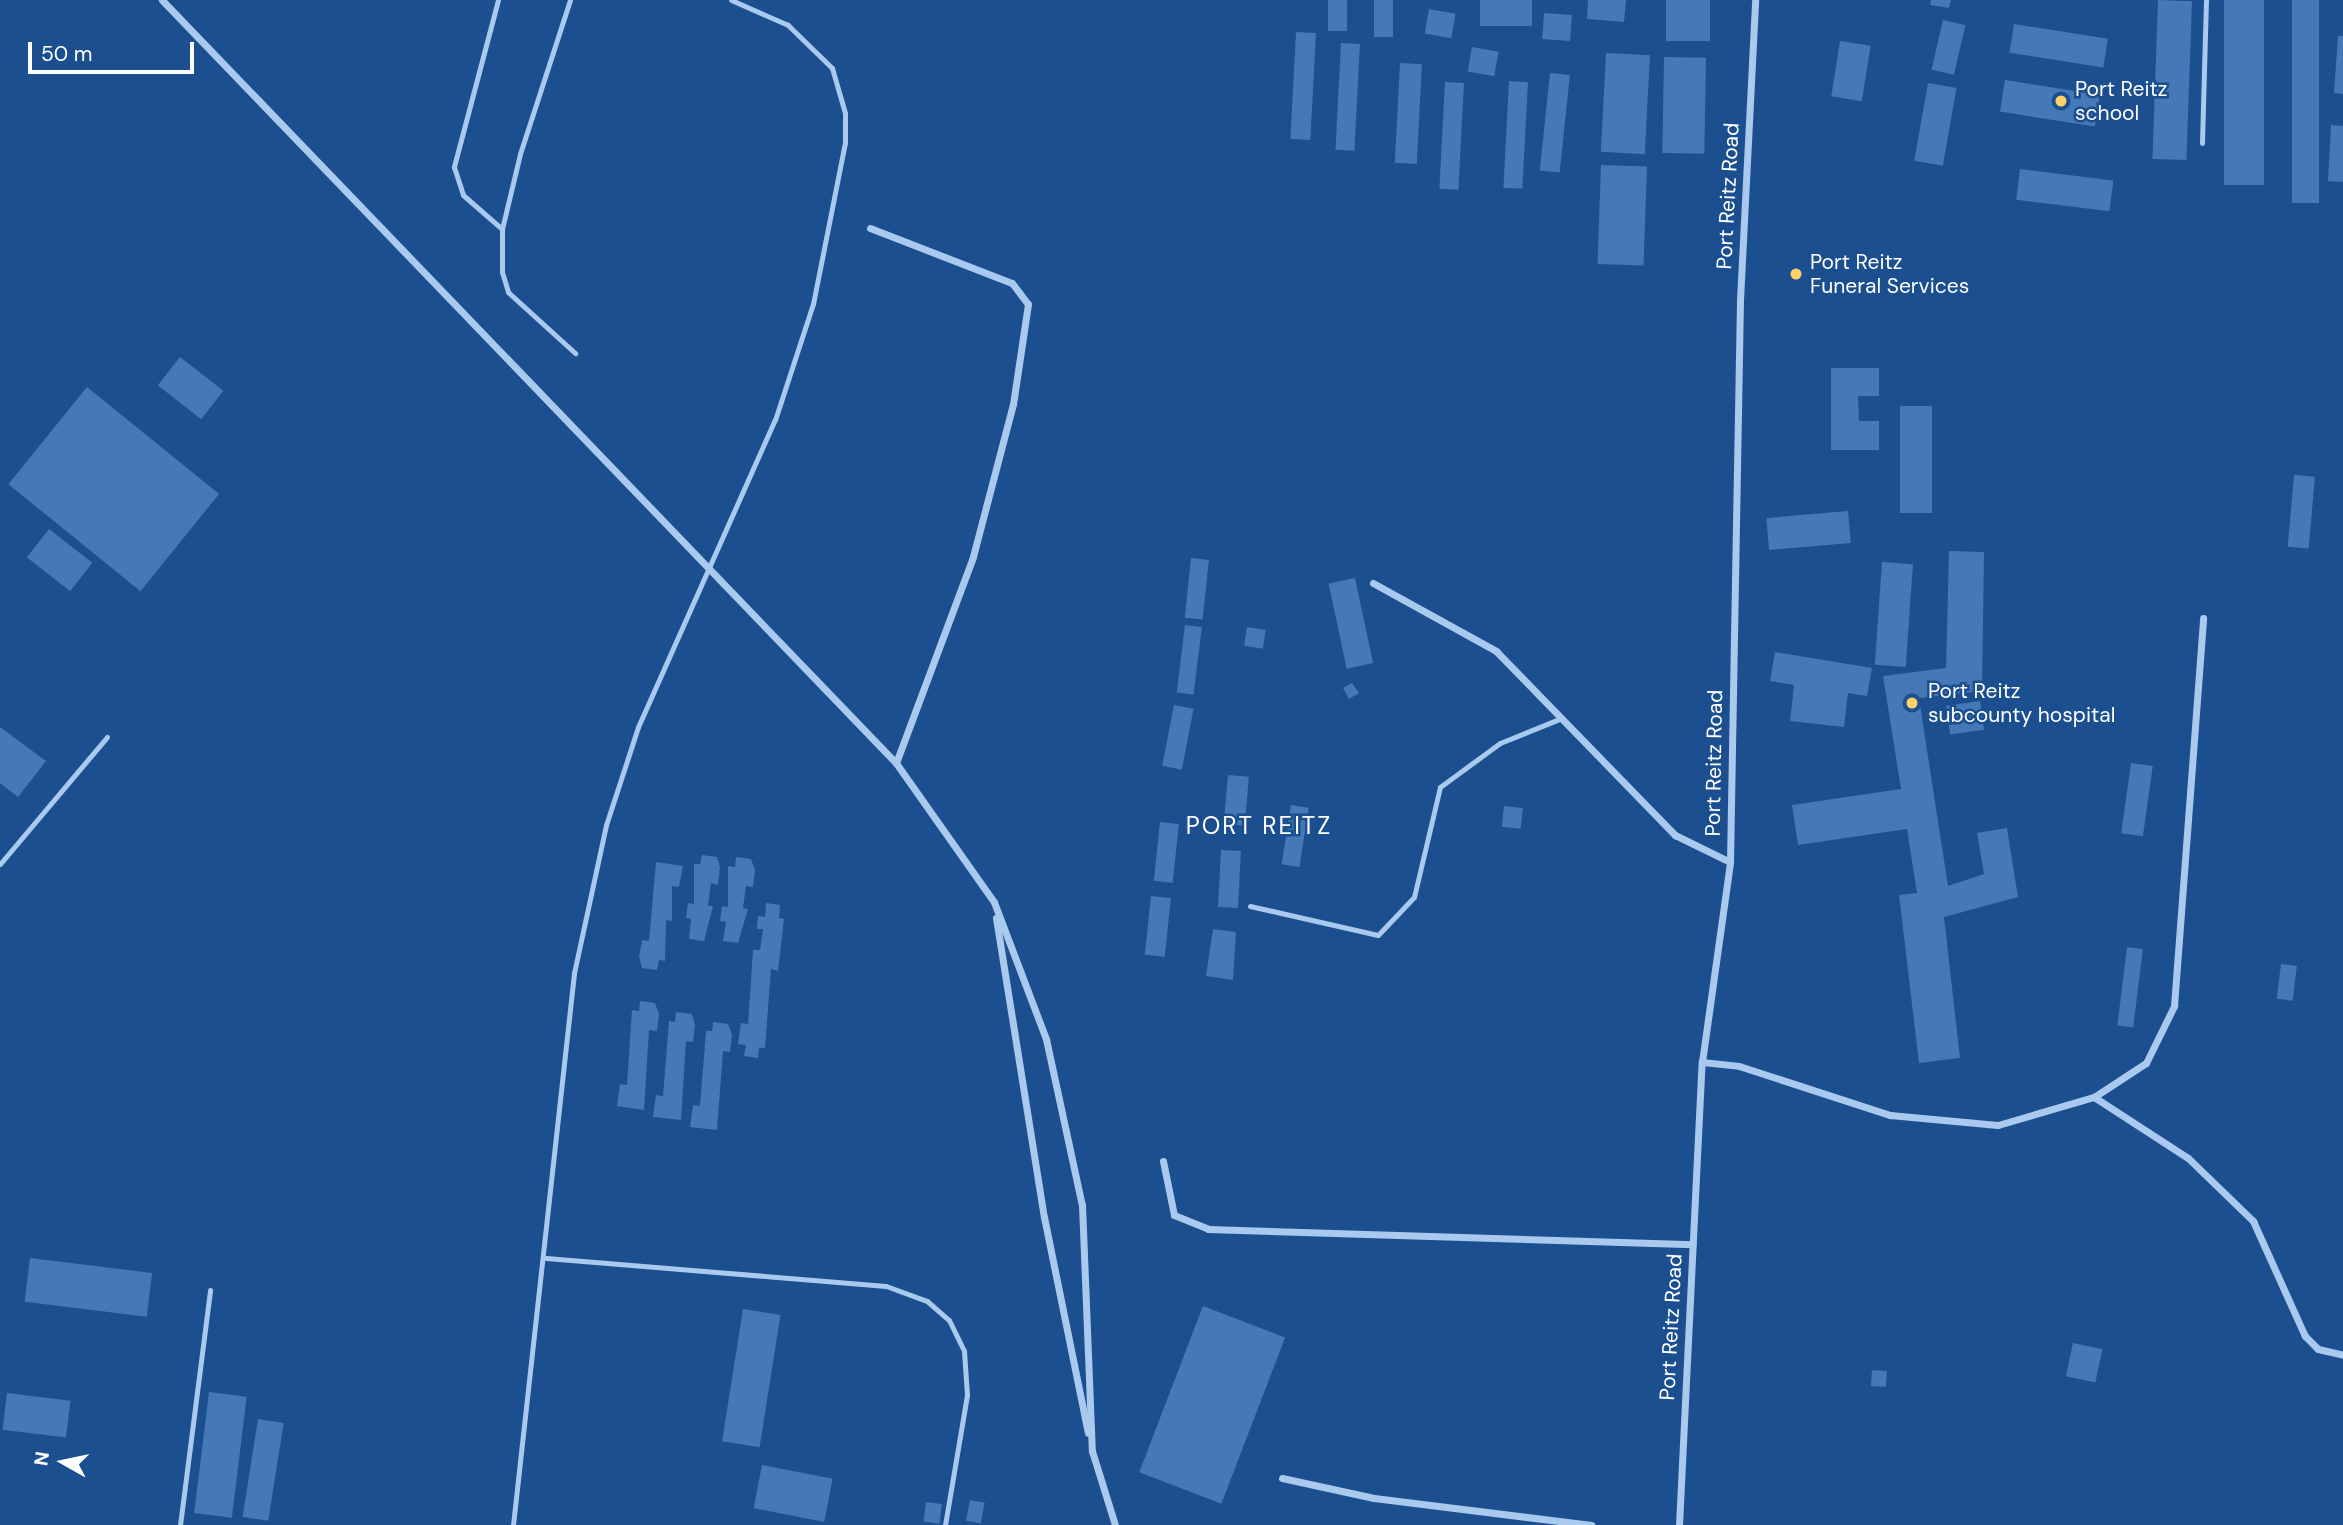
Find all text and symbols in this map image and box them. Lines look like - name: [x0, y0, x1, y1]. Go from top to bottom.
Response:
- scale bar: [32, 28, 198, 72]
- text: 50 m: [41, 40, 92, 68]
- place label: Port Reitz school: [2075, 76, 2167, 126]
- marker: Port Reitz school: [2053, 93, 2069, 109]
- street label: Port Reitz Road: [1712, 122, 1744, 270]
- place label: Port Reitz Funeral Services: [1810, 249, 1969, 299]
- marker: Port Reitz Funeral Services: [1788, 266, 1804, 282]
- place label: Port Reitz subcounty hospital: [1928, 678, 2115, 728]
- street label: Port Reitz Road: [1700, 689, 1728, 837]
- marker: Port Reitz subcounty hospital: [1902, 693, 1922, 713]
- district label: PORT REITZ: [1187, 812, 1331, 840]
- street label: Port Reitz Road: [1655, 1253, 1687, 1401]
- north arrow: [28, 1427, 98, 1497]
- text: N: [28, 1450, 55, 1467]

